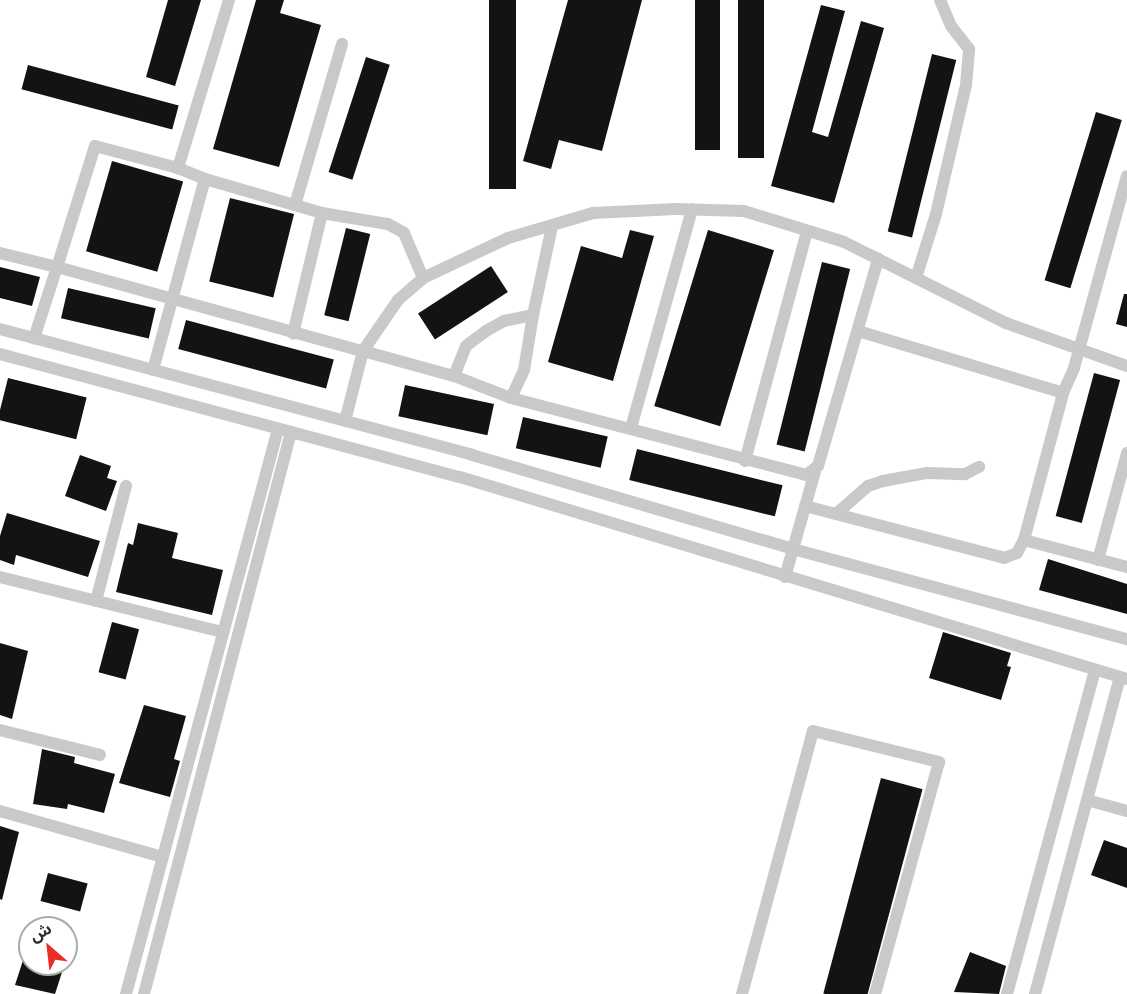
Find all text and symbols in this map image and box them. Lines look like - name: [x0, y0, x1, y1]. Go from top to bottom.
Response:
- north arrow: [18, 916, 78, 976]
- text: ش: [27, 919, 54, 945]

